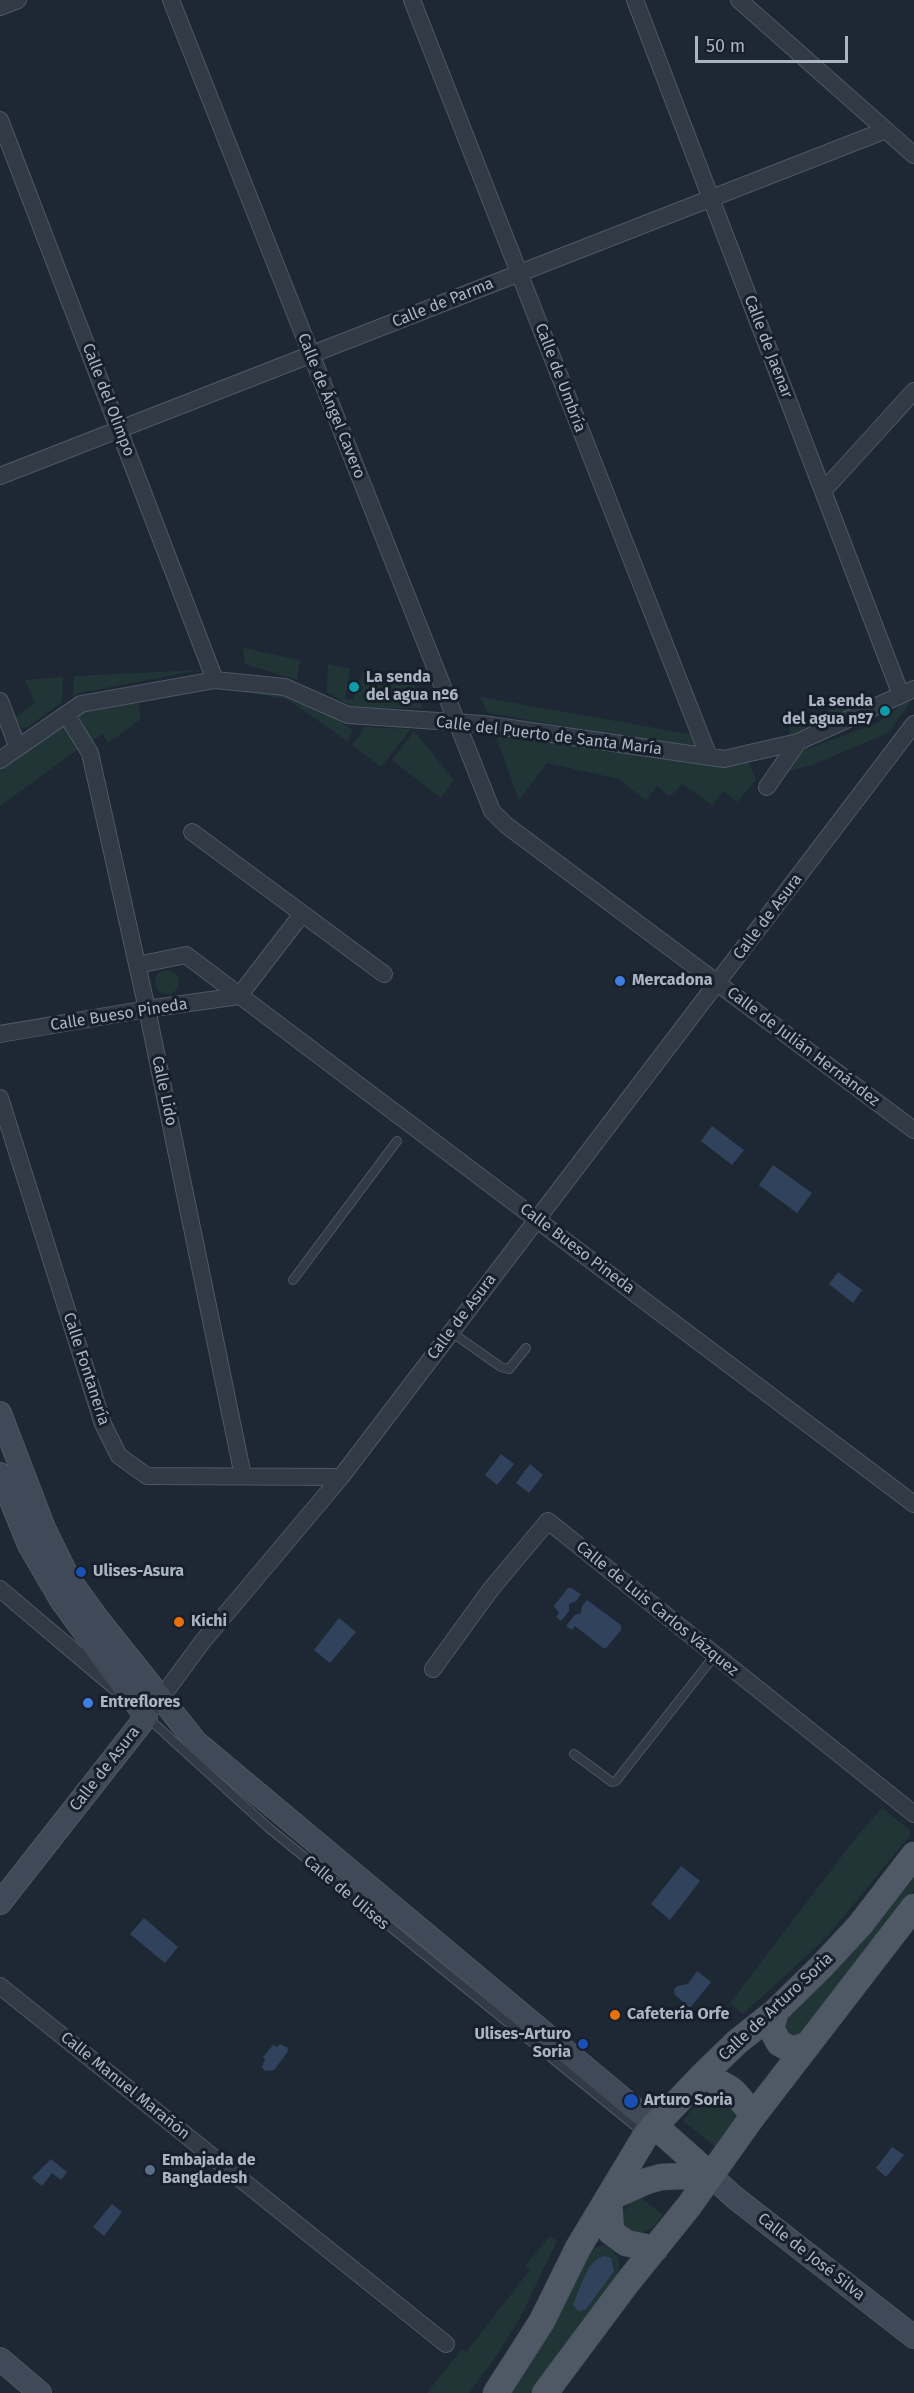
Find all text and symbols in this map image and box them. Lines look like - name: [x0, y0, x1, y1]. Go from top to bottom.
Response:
- scale bar: [698, 24, 851, 62]
- text: 50 m: [706, 35, 745, 57]
- street label: Calle de Parma: [389, 274, 497, 332]
- street label: Calle de Jaenar: [740, 293, 796, 401]
- street label: Calle de Umbría: [530, 321, 590, 435]
- street label: Calle de Ángel Cavero: [293, 330, 369, 482]
- street label: Calle del Olimpo: [78, 341, 138, 459]
- place label: La senda del agua nº6: [366, 668, 458, 706]
- marker: La senda del agua nº6: [347, 680, 361, 694]
- place label: La senda del agua nº7: [782, 692, 873, 730]
- marker: La senda del agua nº7: [878, 704, 892, 718]
- street label: Calle del Puerto de Santa María: [435, 713, 663, 759]
- street label: Calle de Asura: [730, 870, 806, 964]
- place label: Mercadona: [632, 971, 713, 991]
- marker: Mercadona: [613, 974, 627, 988]
- street label: Calle de Julián Hernández: [723, 983, 883, 1111]
- street label: Calle Bueso Pineda: [49, 995, 189, 1035]
- street label: Calle Lido: [147, 1054, 181, 1128]
- street label: Calle Bueso Pineda: [516, 1200, 638, 1298]
- street label: Calle de Asura: [424, 1270, 500, 1364]
- street label: Calle Fontanería: [59, 1310, 113, 1428]
- street label: Calle de Luis Carlos Vázquez: [572, 1538, 742, 1680]
- place label: Ulises-Asura: [93, 1562, 184, 1582]
- marker: Ulises-Asura: [74, 1565, 88, 1579]
- place label: Kichi: [191, 1612, 227, 1632]
- marker: Kichi: [172, 1615, 186, 1629]
- place label: Entreflores: [100, 1693, 180, 1713]
- marker: Entreflores: [81, 1696, 95, 1710]
- street label: Calle de Asura: [66, 1723, 144, 1815]
- street label: Calle de Ulises: [299, 1852, 393, 1934]
- street label: Calle de Arturo Soria: [715, 1949, 837, 2065]
- place label: Cafetería Orfe: [627, 2005, 729, 2025]
- marker: Cafetería Orfe: [608, 2008, 622, 2022]
- place label: Ulises-Arturo Soria: [474, 2025, 571, 2063]
- street label: Calle Manuel Marañón: [57, 2028, 193, 2144]
- marker: Ulises-Arturo Soria: [576, 2037, 590, 2051]
- place label: Arturo Soria: [644, 2091, 732, 2111]
- marker: Arturo Soria: [622, 2092, 640, 2110]
- place label: Embajada de Bangladesh: [162, 2151, 256, 2189]
- marker: Embajada de Bangladesh: [143, 2163, 157, 2177]
- street label: Calle de José Silva: [754, 2209, 868, 2305]

